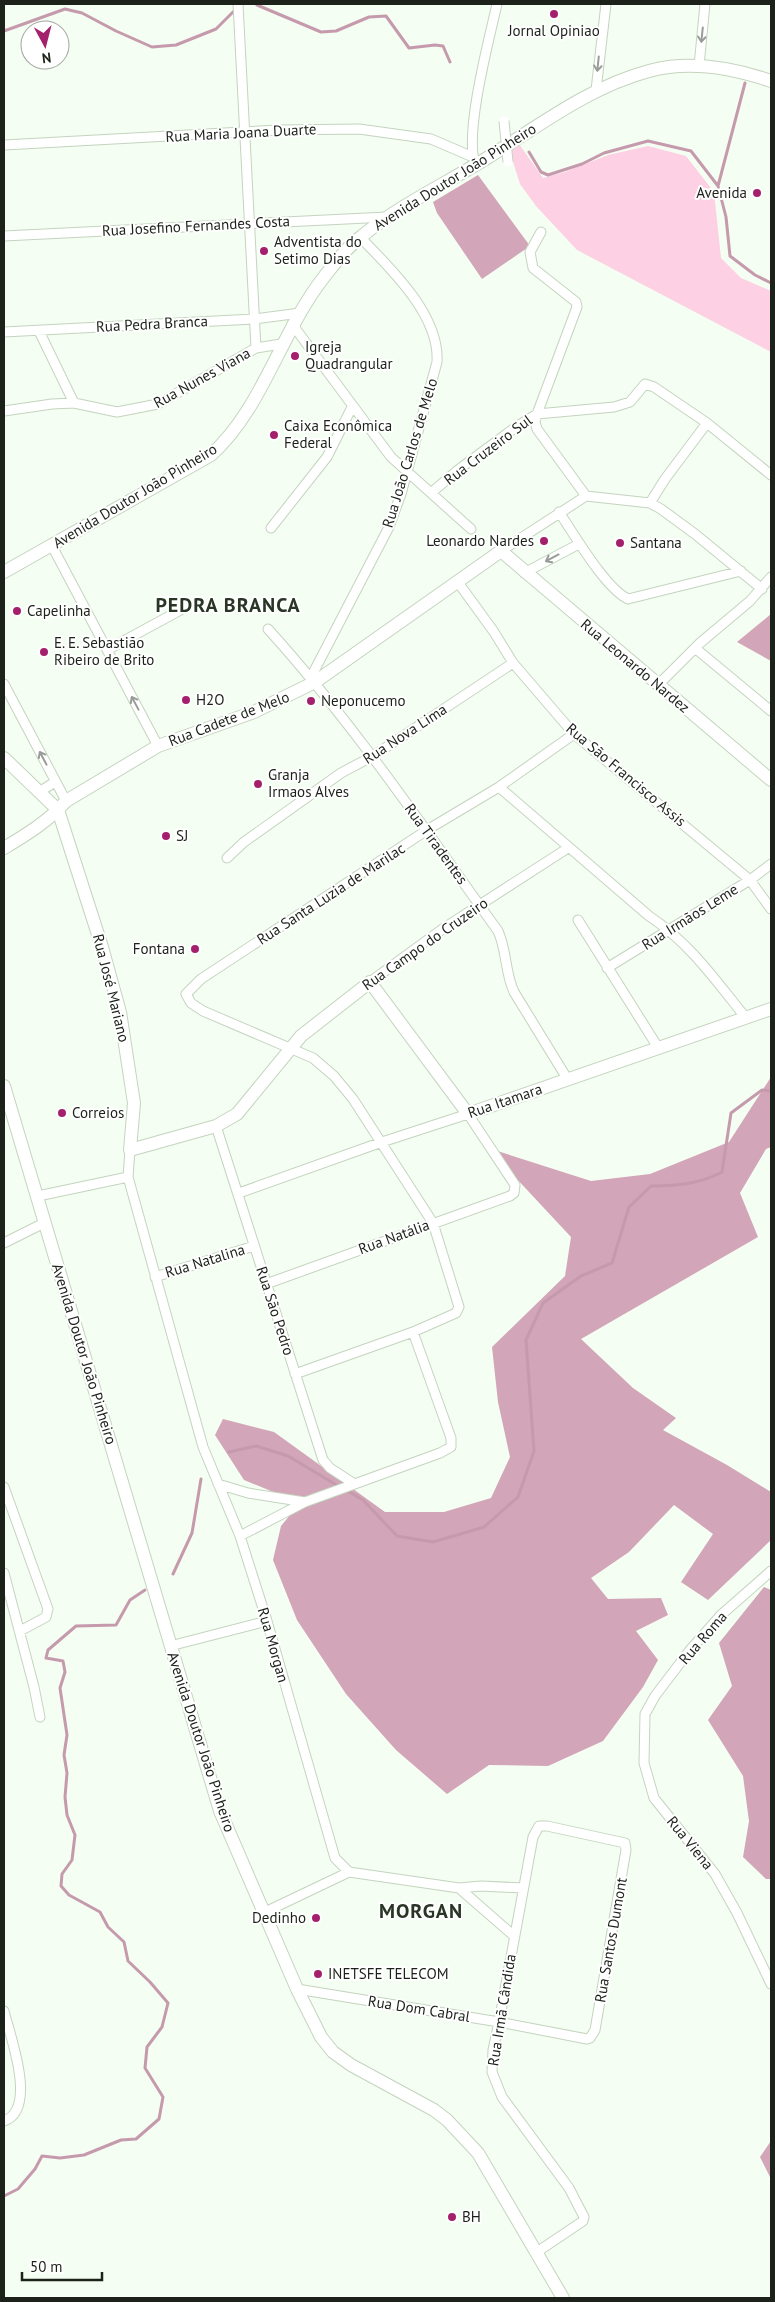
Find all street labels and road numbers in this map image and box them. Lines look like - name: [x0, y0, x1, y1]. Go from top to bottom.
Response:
- street label: Rua Maria Joana Duarte: [165, 119, 317, 146]
- street label: Avenida Doutor João Pinheiro: [370, 119, 540, 234]
- street label: Rua Josefino Fernandes Costa: [101, 211, 290, 240]
- street label: Rua Pedra Branca: [95, 311, 208, 336]
- street label: Rua Nunes Viana: [150, 343, 254, 412]
- street label: Rua João Carlos de Melo: [378, 376, 441, 530]
- street label: Rua Cruzeiro Sul: [440, 410, 536, 489]
- street label: Avenida Doutor João Pinheiro: [49, 439, 220, 552]
- street label: Rua Leonardo Nardez: [577, 614, 694, 717]
- street label: Rua Cadete de Melo: [166, 687, 292, 750]
- street label: Rua Nova Lima: [359, 699, 450, 768]
- street label: Rua São Francisco Assis: [562, 719, 690, 830]
- street label: Rua Tiradentes: [401, 799, 472, 888]
- street label: Rua Santa Luzia de Marilac: [253, 838, 409, 949]
- street label: Rua Irmãos Leme: [638, 879, 741, 954]
- street label: Rua Campo do Cruzeiro: [358, 893, 491, 994]
- street label: Rua José Mariano: [89, 932, 134, 1044]
- street label: Rua Itamara: [465, 1079, 545, 1122]
- street label: Rua Natália: [356, 1215, 432, 1258]
- street label: Rua Natalina: [163, 1239, 247, 1282]
- street label: Avenida Doutor João Pinheiro: [48, 1261, 121, 1447]
- street label: Rua São Pedro: [252, 1264, 299, 1358]
- street label: Rua Morgan: [254, 1605, 293, 1684]
- street label: Rua Roma: [674, 1607, 731, 1668]
- street label: Avenida Doutor João Pinheiro: [163, 1649, 240, 1834]
- street label: Rua Viena: [663, 1812, 718, 1873]
- street label: Rua Santos Dumont: [590, 1876, 631, 2004]
- street label: Rua Irmã Cândida: [483, 1953, 520, 2067]
- street label: Rua Dom Cabral: [367, 1991, 472, 2026]

